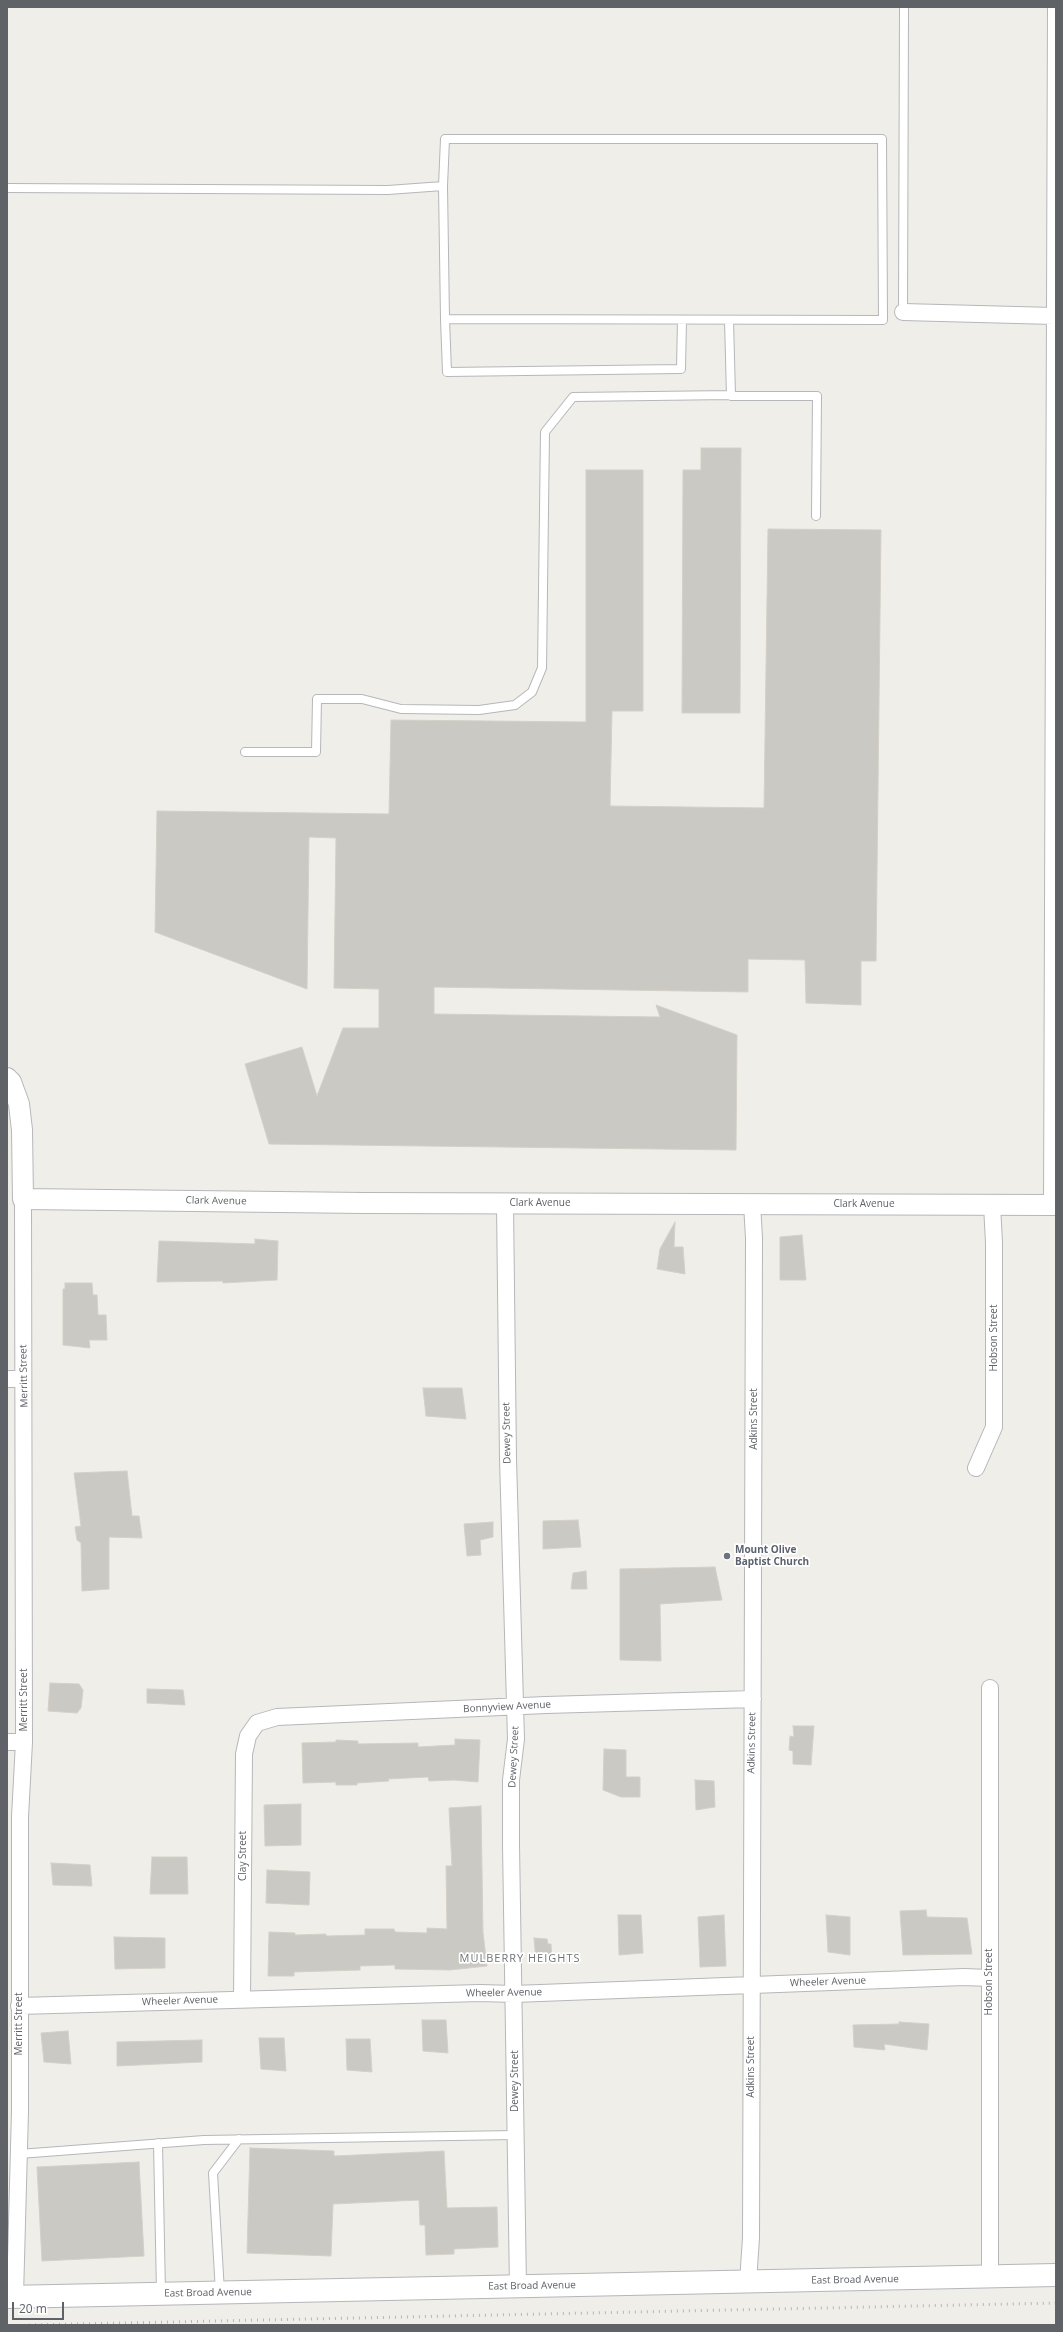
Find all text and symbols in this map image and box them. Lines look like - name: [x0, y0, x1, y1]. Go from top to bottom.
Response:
- street label: Clark Avenue: [185, 1194, 247, 1208]
- street label: Clark Avenue: [509, 1197, 571, 1209]
- street label: Clark Avenue: [833, 1198, 895, 1210]
- street label: Hobson Street: [988, 1305, 1000, 1371]
- street label: Merritt Street: [17, 1344, 31, 1408]
- street label: Adkins Street: [748, 1388, 760, 1450]
- street label: Dewey Street: [500, 1402, 514, 1464]
- place label: Mount Olive Baptist Church: [735, 1544, 809, 1568]
- marker: Mount Olive Baptist Church: [722, 1551, 732, 1561]
- street label: Merritt Street: [18, 1669, 30, 1731]
- street label: Bonnyview Avenue: [463, 1699, 551, 1715]
- street label: Adkins Street: [745, 1712, 759, 1774]
- street label: Dewey Street: [506, 1726, 522, 1788]
- street label: Clay Street: [237, 1831, 249, 1881]
- street label: Hobson Street: [983, 1949, 995, 2015]
- district label: MULBERRY HEIGHTS: [460, 1952, 580, 1966]
- street label: Wheeler Avenue: [790, 1975, 866, 1989]
- street label: Wheeler Avenue: [466, 1986, 542, 2000]
- street label: Merritt Street: [13, 1993, 25, 2055]
- street label: Wheeler Avenue: [142, 1994, 218, 2008]
- street label: Adkins Street: [745, 2036, 757, 2098]
- street label: Dewey Street: [509, 2050, 521, 2112]
- street label: East Broad Avenue: [811, 2273, 899, 2287]
- street label: East Broad Avenue: [488, 2279, 576, 2293]
- street label: East Broad Avenue: [164, 2286, 252, 2300]
- scale bar: [14, 2294, 66, 2320]
- text: 20 m: [19, 2300, 47, 2317]

